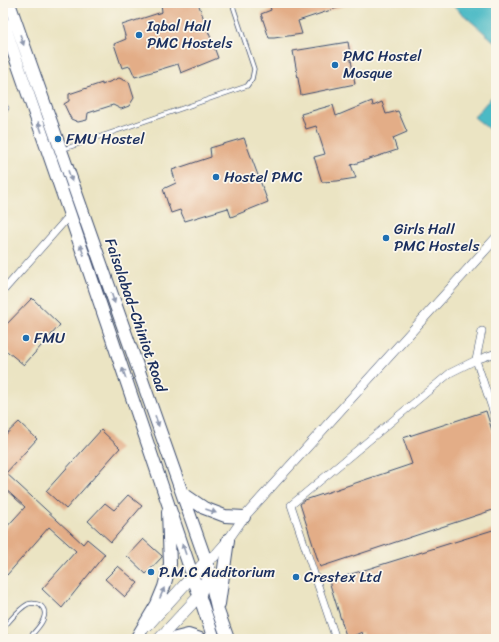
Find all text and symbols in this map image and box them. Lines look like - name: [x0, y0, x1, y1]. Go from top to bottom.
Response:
- place label: Iqbal Hall PMC Hostels: [146, 13, 232, 56]
- marker: Iqbal Hall PMC Hostels: [134, 30, 144, 40]
- one-way arrow: [19, 34, 25, 46]
- place label: PMC Hostel Mosque: [343, 43, 422, 86]
- marker: PMC Hostel Mosque: [330, 60, 340, 70]
- one-way arrow: [36, 121, 42, 133]
- place label: FMU Hostel: [66, 126, 145, 152]
- marker: FMU Hostel: [53, 134, 63, 144]
- place label: Hostel PMC: [224, 164, 303, 190]
- one-way arrow: [67, 170, 73, 182]
- marker: Hostel PMC: [211, 172, 221, 182]
- place label: Girls Hall PMC Hostels: [394, 216, 479, 259]
- marker: Girls Hall PMC Hostels: [381, 233, 391, 243]
- street label: Faisalabad–Chiniot Road: [97, 234, 175, 397]
- one-way arrow: [79, 244, 85, 256]
- one-way arrow: [111, 293, 117, 305]
- place label: FMU: [34, 325, 66, 351]
- marker: FMU: [21, 333, 31, 343]
- one-way arrow: [121, 367, 127, 379]
- one-way arrow: [154, 415, 160, 427]
- one-way arrow: [206, 509, 218, 515]
- one-way arrow: [181, 543, 187, 555]
- place label: P.M.C Auditorium: [159, 559, 276, 585]
- place label: Crestex Ltd: [304, 564, 382, 590]
- marker: P.M.C Auditorium: [146, 567, 156, 577]
- marker: Crestex Ltd: [291, 572, 301, 582]
- one-way arrow: [159, 586, 165, 598]

